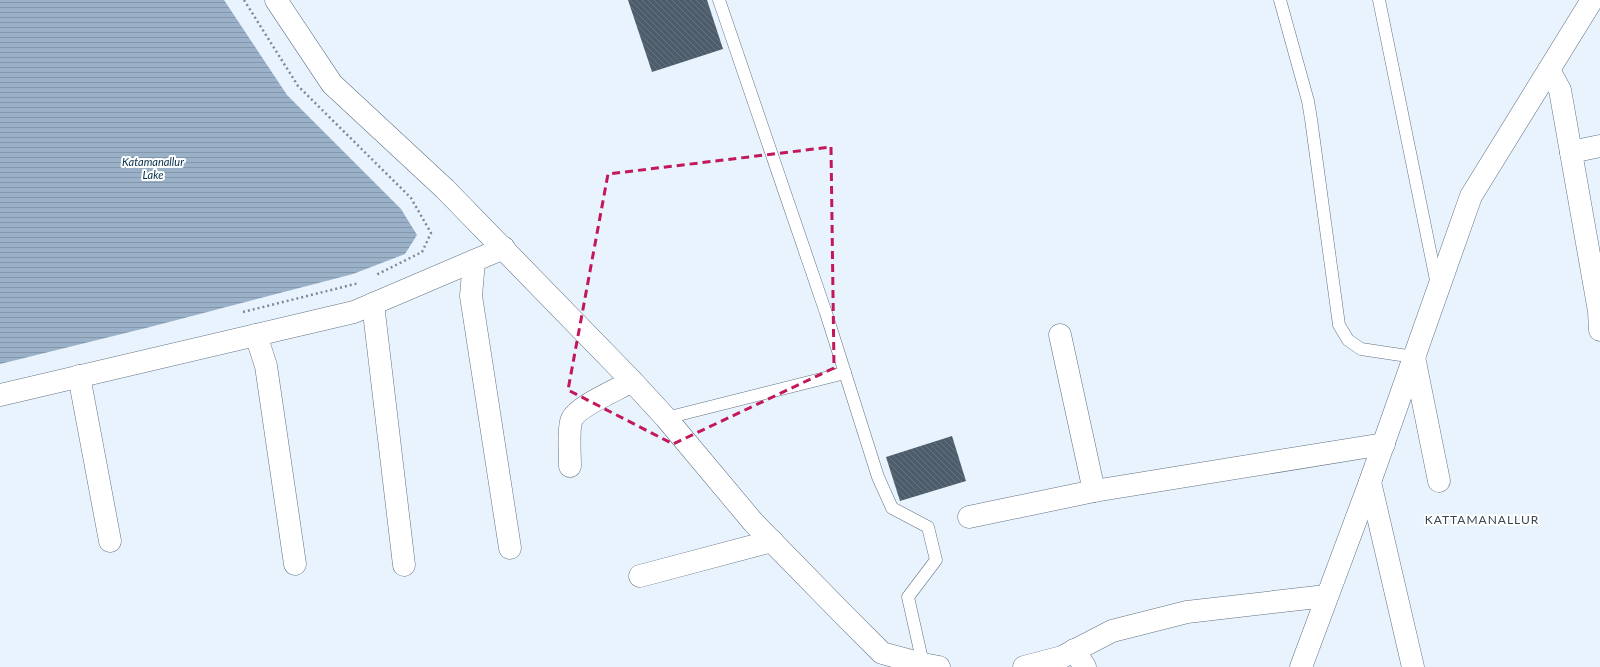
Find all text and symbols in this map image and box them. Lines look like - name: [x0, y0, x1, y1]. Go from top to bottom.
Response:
- water label: Katamanallur Lake: [122, 155, 184, 181]
- district label: KATTAMANALLUR: [1425, 512, 1539, 527]

